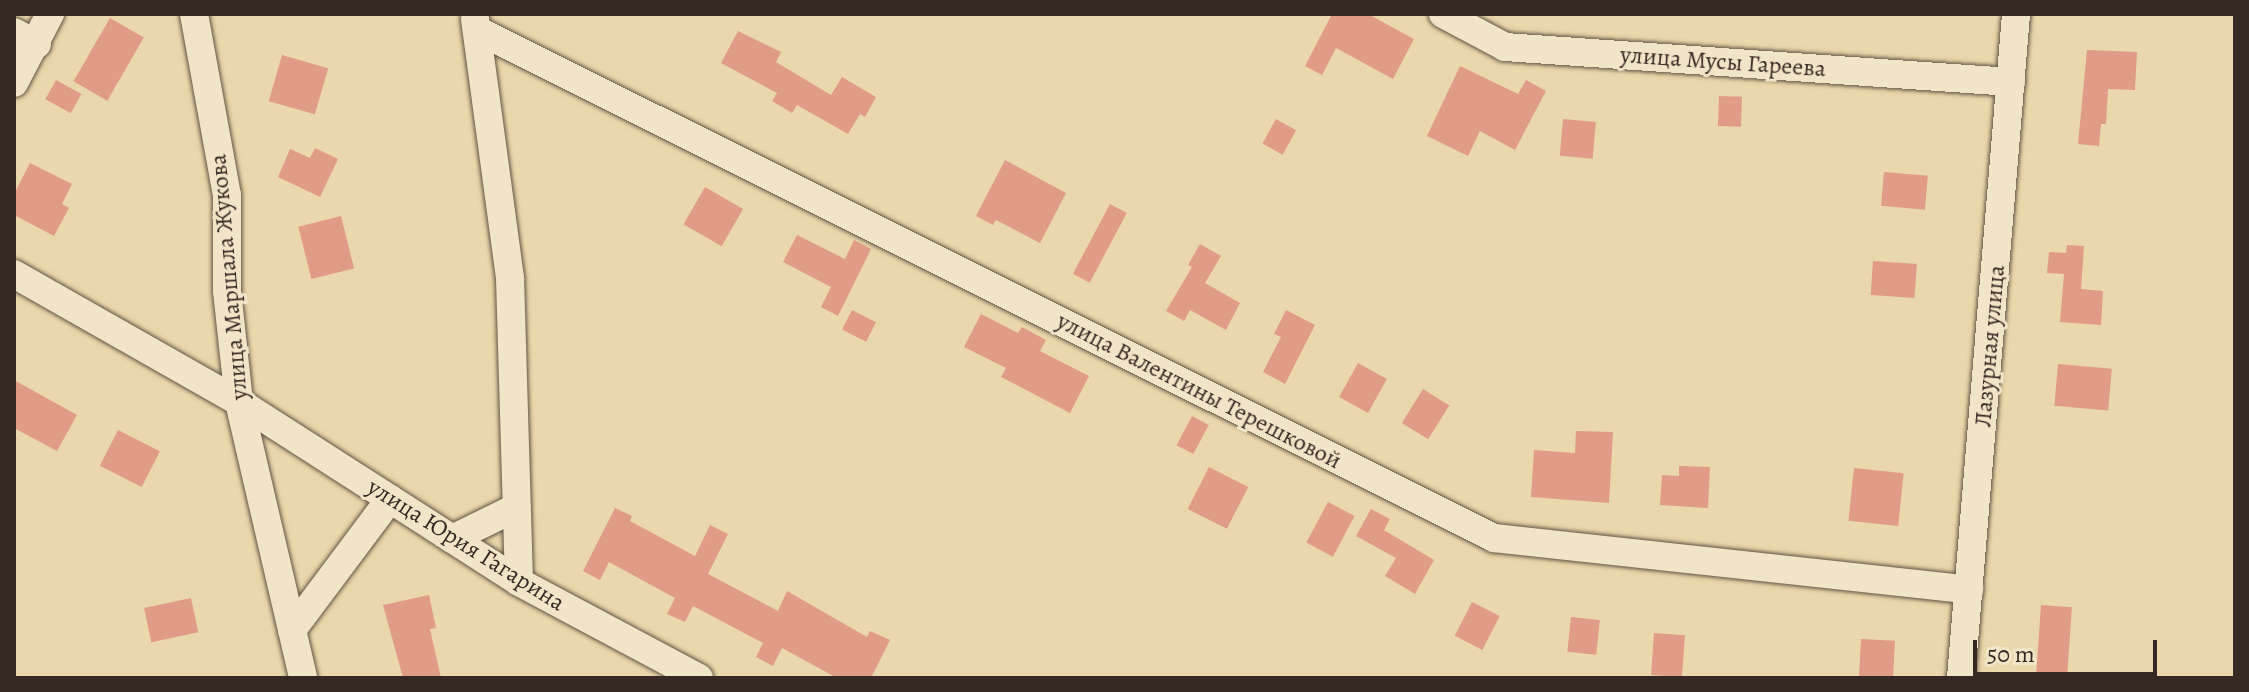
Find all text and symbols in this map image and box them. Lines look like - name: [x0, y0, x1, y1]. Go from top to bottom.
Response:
- street label: улица Мусы Гареева: [1619, 40, 1827, 84]
- street label: улица Маршала Жукова: [204, 153, 254, 401]
- street label: Лазурная улица: [1969, 264, 2011, 428]
- street label: улица Валентины Терешковой: [1052, 307, 1346, 475]
- street label: улица Юрия Гагарина: [362, 473, 570, 617]
- scale bar: [1977, 624, 2161, 674]
- text: 50 m: [1987, 638, 2035, 670]

